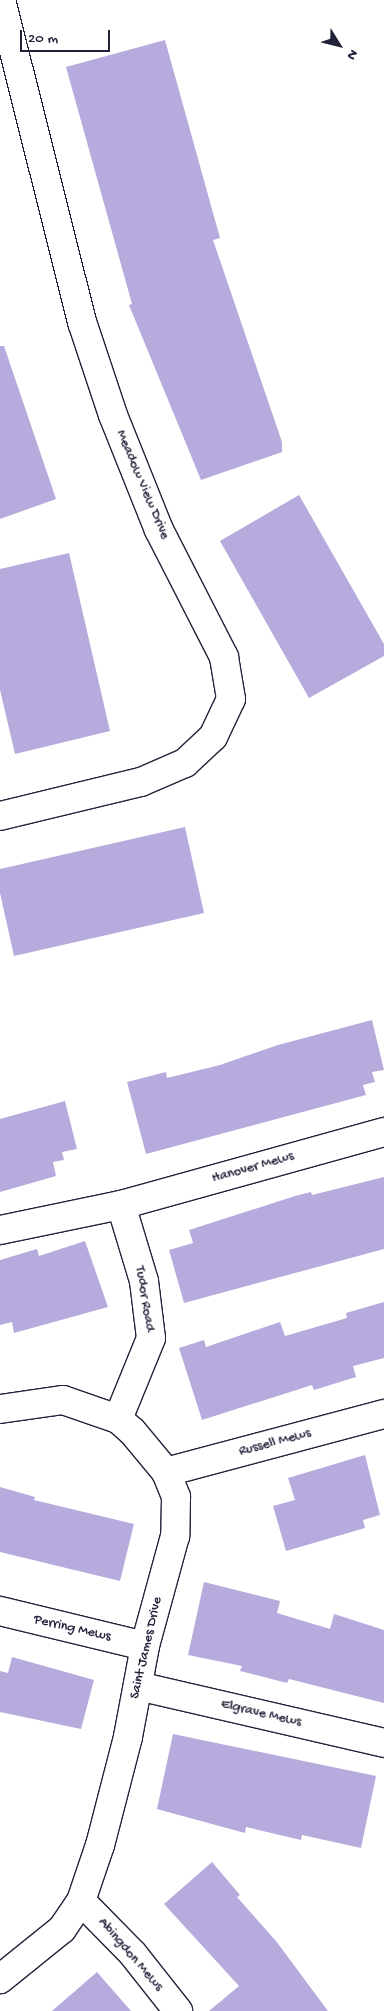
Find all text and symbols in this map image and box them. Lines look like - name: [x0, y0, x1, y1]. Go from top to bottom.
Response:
- scale bar: [22, 20, 112, 52]
- north arrow: [314, 20, 364, 70]
- text: 20 m: [28, 30, 58, 48]
- text: N: [342, 45, 361, 63]
- street label: Meadow View Drive: [111, 428, 173, 542]
- street label: Hanover Mews: [210, 1148, 296, 1188]
- street label: Tudor Road: [131, 1265, 157, 1333]
- street label: Russell Mews: [237, 1425, 313, 1461]
- street label: Saint James Drive: [127, 1595, 167, 1701]
- street label: Perring Mews: [32, 1612, 112, 1646]
- street label: Elgrave Mews: [219, 1697, 303, 1731]
- street label: Abingdon Mews: [94, 1915, 166, 1995]

